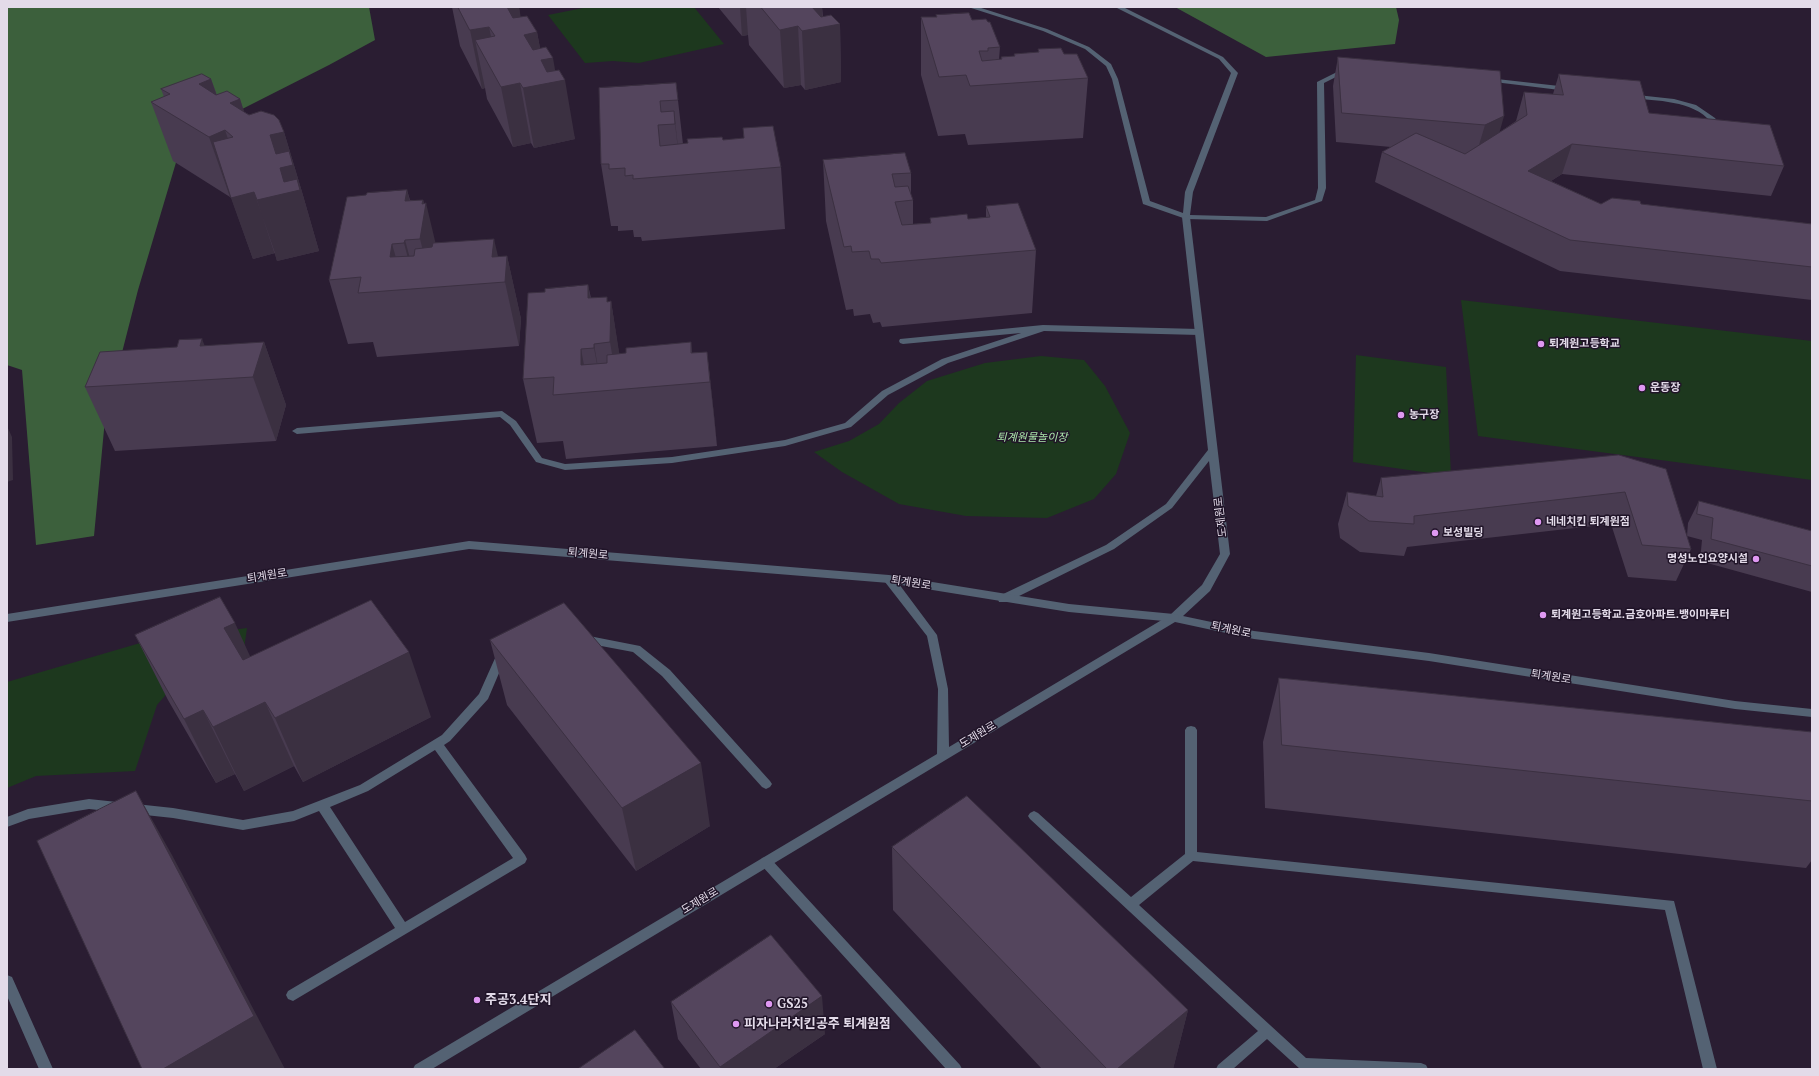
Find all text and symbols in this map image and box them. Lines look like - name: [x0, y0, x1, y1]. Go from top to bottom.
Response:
- place label: 퇴계원고등학교: [1549, 337, 1620, 351]
- marker: 퇴계원고등학교: [1536, 339, 1546, 349]
- place label: 운동장: [1650, 381, 1680, 395]
- marker: 운동장: [1637, 383, 1647, 393]
- place label: 농구장: [1409, 408, 1439, 422]
- marker: 농구장: [1396, 410, 1406, 420]
- park label: 퇴계원물놀이장: [997, 431, 1067, 445]
- street label: 도제원로: [1212, 496, 1230, 538]
- place label: 네네치킨 퇴계원점: [1546, 515, 1630, 529]
- marker: 네네치킨 퇴계원점: [1533, 517, 1543, 527]
- place label: 보성빌딩: [1443, 526, 1483, 540]
- marker: 보성빌딩: [1430, 528, 1440, 538]
- street label: 퇴계원로: [567, 546, 609, 562]
- place label: 명성노인요양시설: [1667, 552, 1748, 566]
- marker: 명성노인요양시설: [1751, 554, 1761, 564]
- street label: 퇴계원로: [246, 566, 288, 586]
- street label: 퇴계원로: [890, 573, 932, 593]
- place label: 퇴계원고등학교.금호아파트.뱅이마루터: [1551, 608, 1730, 622]
- marker: 퇴계원고등학교.금호아파트.뱅이마루터: [1538, 610, 1548, 620]
- street label: 퇴계원로: [1210, 619, 1252, 641]
- street label: 퇴계원로: [1530, 667, 1572, 687]
- street label: 도제원로: [957, 719, 999, 751]
- street label: 도제원로: [679, 885, 721, 917]
- place label: 주공3.4단지: [485, 992, 551, 1008]
- marker: 주공3.4단지: [472, 995, 482, 1005]
- place label: GS25: [777, 996, 808, 1012]
- marker: GS25: [764, 999, 774, 1009]
- place label: 피자나라치킨공주 퇴계원점: [744, 1016, 891, 1032]
- marker: 피자나라치킨공주 퇴계원점: [731, 1019, 741, 1029]

